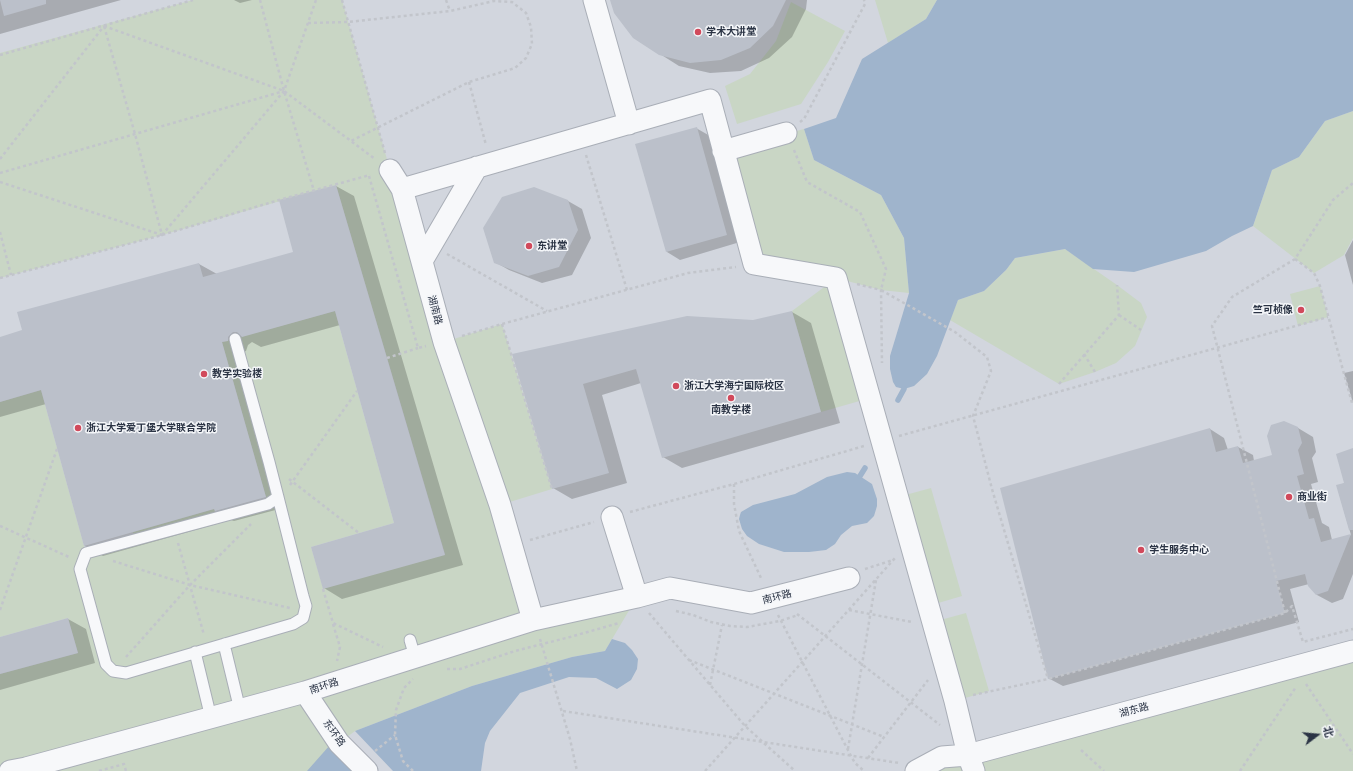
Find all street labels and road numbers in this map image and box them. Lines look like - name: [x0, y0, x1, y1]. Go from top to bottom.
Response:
- street label: 湖南路: [425, 294, 445, 326]
- street label: 南环路: [761, 588, 793, 606]
- street label: 南环路: [308, 676, 340, 696]
- street label: 湖东路: [1118, 700, 1150, 720]
- street label: 东环路: [320, 717, 348, 749]

